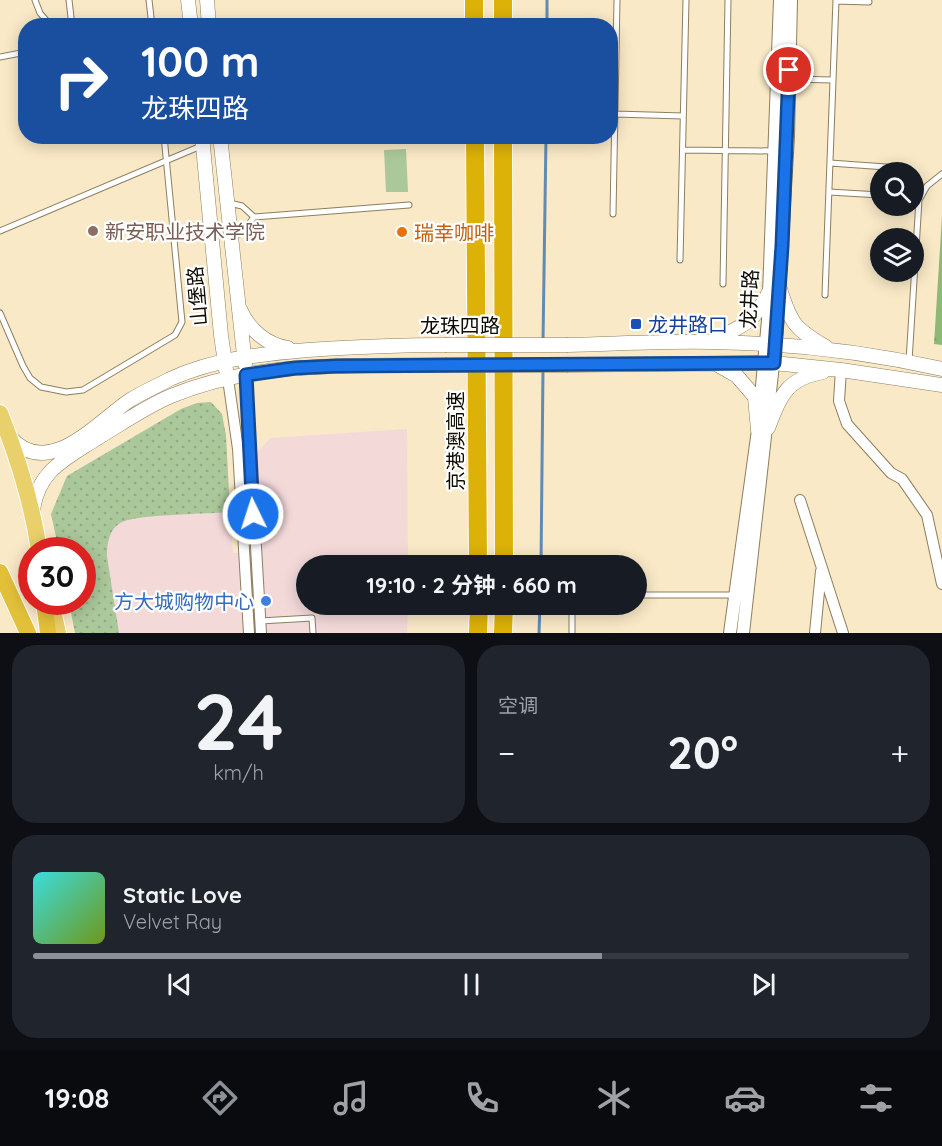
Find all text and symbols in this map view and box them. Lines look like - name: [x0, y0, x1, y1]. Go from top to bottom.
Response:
- text: 100 m: [141, 35, 259, 88]
- icon: right: [42, 42, 120, 120]
- pin: [763, 44, 814, 95]
- icon: arrive: [772, 53, 805, 86]
- text: 龙珠四路: [141, 91, 249, 125]
- map controls: [870, 162, 924, 282]
- button: search: [870, 162, 924, 216]
- place label: 新安职业技术学院: [105, 219, 265, 244]
- place label: 瑞幸咖啡: [414, 220, 494, 245]
- marker: 新安职业技术学院: [86, 224, 100, 238]
- marker: 瑞幸咖啡: [395, 225, 409, 239]
- button: layers: [870, 228, 924, 282]
- street label: 山堡路: [182, 265, 212, 327]
- street label: 龙井路: [735, 268, 763, 330]
- place label: 龙井路口: [648, 312, 728, 337]
- street label: 龙珠四路: [420, 313, 500, 338]
- marker: 龙井路口: [629, 317, 643, 331]
- street label: 京港澳高速: [443, 391, 468, 491]
- position arrow: [221, 482, 285, 546]
- speed limit sign: 30: [18, 537, 96, 615]
- text: 19:10 · 2 分钟 · 660 m: [366, 571, 577, 599]
- place label: 方大城购物中心: [114, 589, 254, 614]
- marker: 方大城购物中心: [259, 594, 273, 608]
- text: 24: [193, 672, 284, 770]
- text: 空调: [498, 693, 538, 718]
- text: 20°: [667, 724, 738, 780]
- text: −: [498, 732, 515, 773]
- text: +: [890, 732, 909, 773]
- text: km/h: [213, 760, 264, 785]
- text: Static Love: [123, 881, 242, 909]
- text: Velvet Ray: [123, 909, 222, 934]
- icon: previous: [163, 968, 196, 1001]
- icon: pause: [455, 968, 488, 1001]
- icon: next: [747, 968, 780, 1001]
- icon: directions: [199, 1077, 241, 1119]
- icon: music: [330, 1077, 372, 1119]
- icon: phone: [461, 1077, 503, 1119]
- icon: climate: [593, 1077, 635, 1119]
- icon: car: [724, 1077, 766, 1119]
- icon: filters: [855, 1077, 897, 1119]
- text: 19:08: [45, 1081, 109, 1115]

